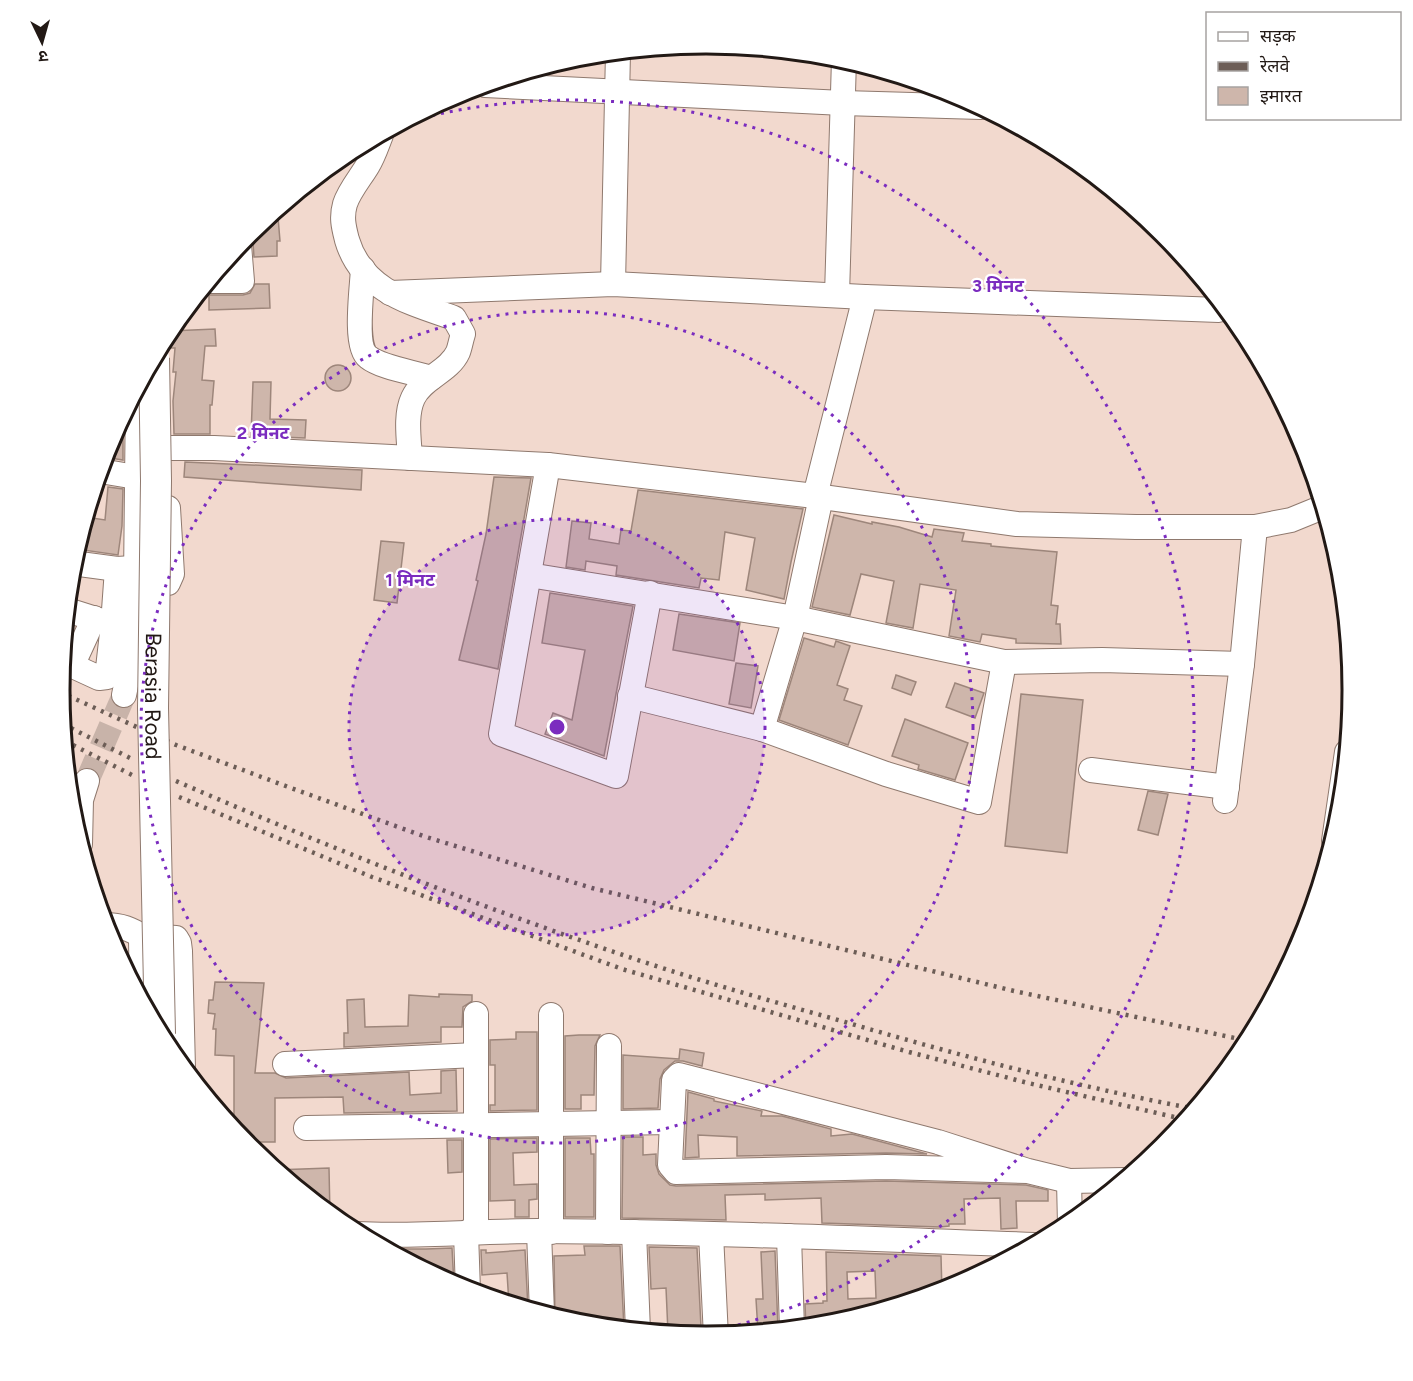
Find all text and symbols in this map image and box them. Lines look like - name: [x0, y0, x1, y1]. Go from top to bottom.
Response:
- north arrow: [12, 12, 72, 72]
- legend: [1206, 12, 1401, 120]
- text: सड़क: [1260, 25, 1297, 47]
- text: उ: [37, 47, 49, 66]
- text: रेलवे: [1259, 55, 1291, 77]
- text: इमारत: [1260, 85, 1303, 107]
- text: 3 मिनट: [972, 275, 1024, 297]
- text: 2 मिनट: [237, 422, 290, 444]
- text: 1 मिनट: [385, 569, 435, 591]
- street label: Berasia Road: [139, 632, 168, 760]
- centre of rings: [547, 717, 567, 737]

